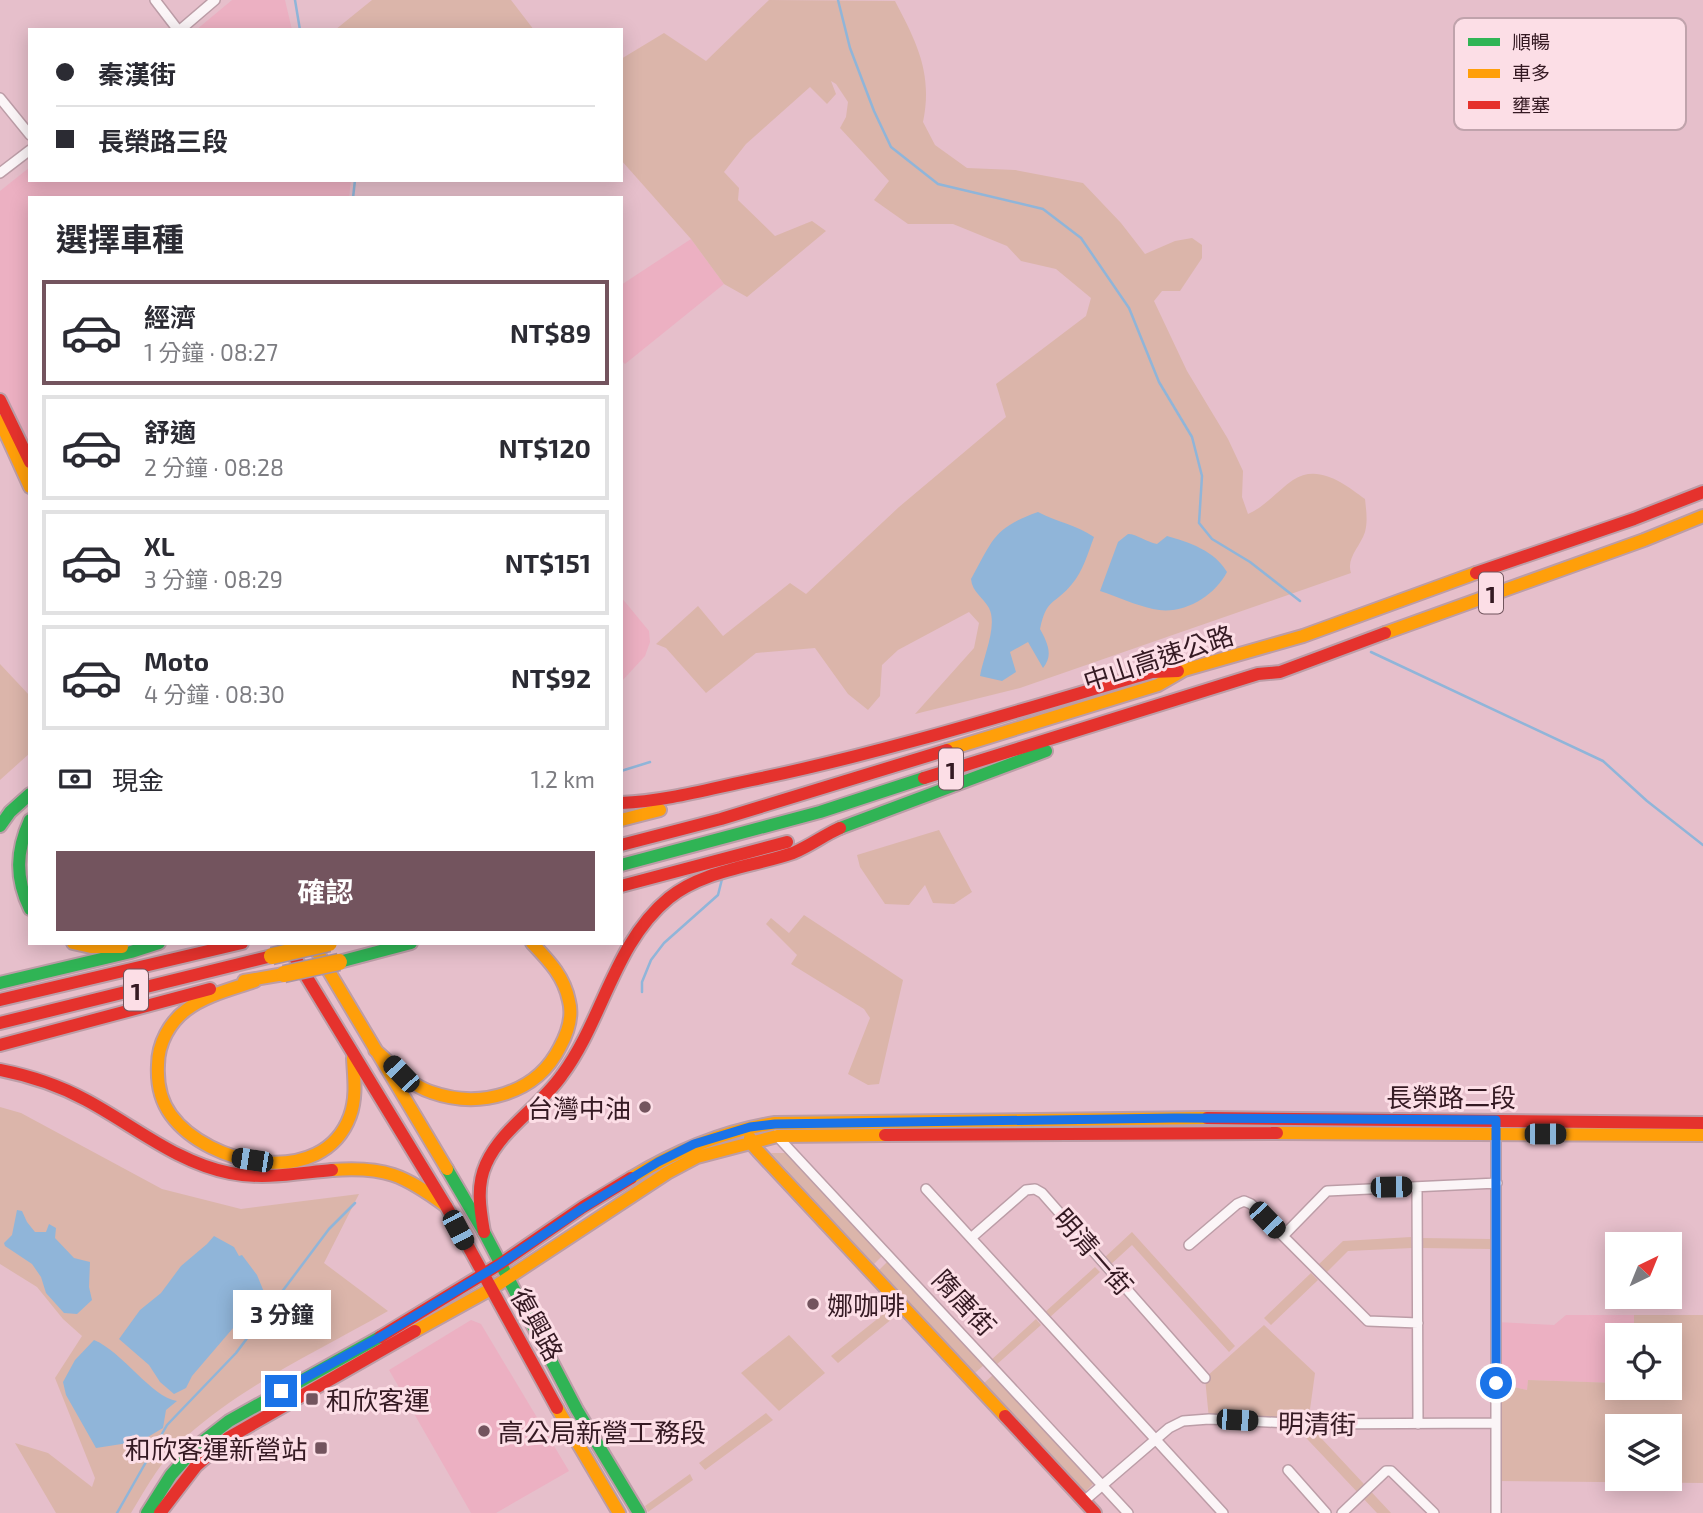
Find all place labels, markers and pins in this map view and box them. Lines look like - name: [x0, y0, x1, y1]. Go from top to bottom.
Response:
- place label: 台灣中油: [527, 1092, 631, 1123]
- marker: 台灣中油: [637, 1099, 653, 1115]
- place label: 娜咖啡: [827, 1289, 905, 1320]
- marker: 娜咖啡: [805, 1296, 821, 1312]
- place label: 和欣客運: [326, 1384, 430, 1415]
- marker: 和欣客運: [304, 1391, 320, 1407]
- place label: 高公局新營工務段: [498, 1416, 706, 1447]
- marker: 高公局新營工務段: [476, 1423, 492, 1439]
- place label: 和欣客運新營站: [125, 1433, 307, 1464]
- marker: 和欣客運新營站: [313, 1440, 329, 1456]

